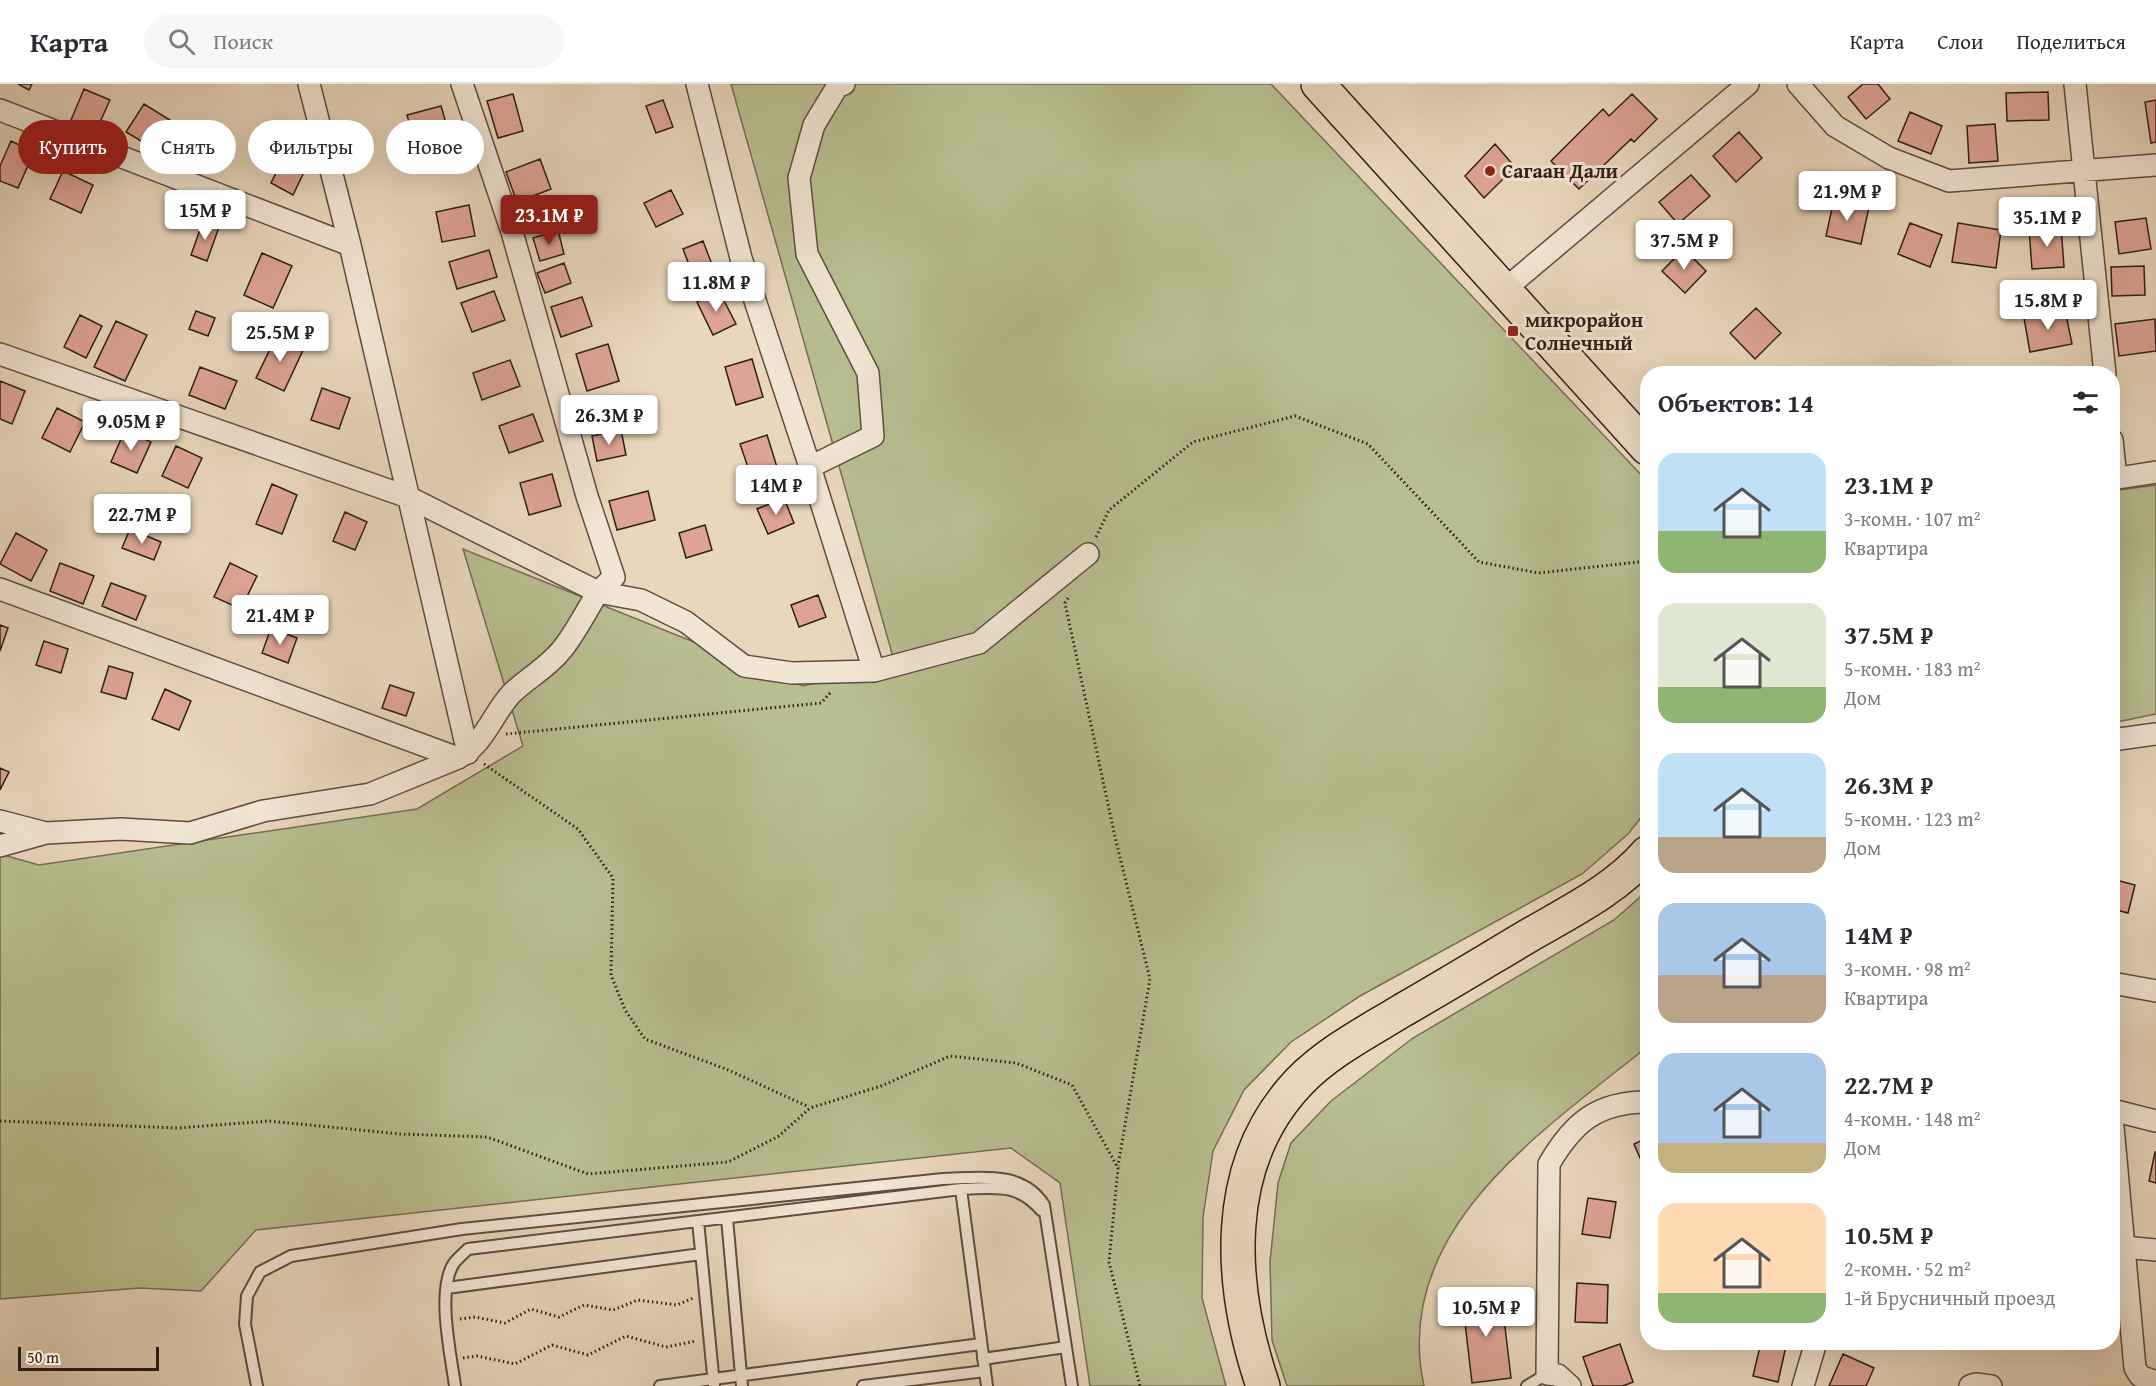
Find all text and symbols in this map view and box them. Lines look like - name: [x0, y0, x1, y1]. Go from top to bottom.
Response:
- search box: [144, 14, 564, 68]
- text: Карта: [30, 21, 108, 62]
- icon: search: [165, 25, 198, 58]
- text: Поиск: [213, 25, 273, 57]
- text: Карта: [1850, 26, 1904, 57]
- text: Слои: [1937, 26, 1983, 57]
- text: Поделиться: [2016, 26, 2126, 57]
- chip: Купить: [18, 120, 128, 174]
- chip: Снять: [140, 120, 236, 174]
- chip: Фильтры: [248, 120, 374, 174]
- chip: Новое: [386, 120, 484, 174]
- place label: Сагаан Дали: [1502, 156, 1619, 185]
- marker: Сагаан Дали: [1483, 164, 1497, 178]
- pin: 21.9M ₽: [1792, 171, 1902, 222]
- text: 21.9M ₽: [1813, 176, 1881, 205]
- pin: 15M ₽: [163, 190, 247, 241]
- text: 15M ₽: [179, 195, 231, 224]
- pin: 23.1M ₽: [494, 195, 604, 246]
- pin: 35.1M ₽: [1992, 197, 2102, 248]
- text: 23.1M ₽: [515, 200, 583, 229]
- text: 35.1M ₽: [2013, 202, 2081, 231]
- pin: 37.5M ₽: [1629, 220, 1739, 271]
- text: 37.5M ₽: [1650, 225, 1718, 254]
- pin: 11.8M ₽: [661, 262, 771, 313]
- text: 11.8M ₽: [682, 267, 750, 296]
- pin: 15.8M ₽: [1993, 280, 2103, 331]
- text: 15.8M ₽: [2014, 285, 2082, 314]
- place label: микрорайон Солнечный: [1525, 305, 1643, 357]
- pin: 25.5M ₽: [225, 312, 335, 363]
- text: 25.5M ₽: [246, 317, 314, 346]
- marker: микрорайон Солнечный: [1506, 324, 1520, 338]
- text: Объектов: 14: [1658, 383, 1814, 422]
- icon: filters: [2069, 386, 2102, 419]
- pin: 26.3M ₽: [554, 395, 664, 446]
- text: 26.3M ₽: [575, 400, 643, 429]
- pin: 9.05M ₽: [76, 401, 186, 452]
- text: 9.05M ₽: [97, 406, 165, 435]
- pin: 14M ₽: [734, 465, 818, 516]
- text: 23.1M ₽: [1844, 465, 1933, 504]
- text: 14M ₽: [750, 470, 802, 499]
- icon: home: [1706, 477, 1778, 549]
- pin: 22.7M ₽: [87, 494, 197, 545]
- text: 22.7M ₽: [108, 499, 176, 528]
- text: 3-комн. · 107 m²: [1844, 504, 1980, 533]
- text: Квартира: [1844, 533, 1928, 562]
- pin: 21.4M ₽: [225, 595, 335, 646]
- text: 21.4M ₽: [246, 600, 314, 629]
- text: 37.5M ₽: [1844, 615, 1933, 654]
- icon: home: [1706, 627, 1778, 699]
- text: 5-комн. · 183 m²: [1844, 654, 1980, 683]
- text: Дом: [1844, 683, 1881, 712]
- text: 26.3M ₽: [1844, 765, 1933, 804]
- icon: home: [1706, 777, 1778, 849]
- text: 5-комн. · 123 m²: [1844, 804, 1980, 833]
- text: Дом: [1844, 833, 1881, 862]
- text: 14M ₽: [1844, 915, 1913, 954]
- icon: home: [1706, 927, 1778, 999]
- text: 3-комн. · 98 m²: [1844, 954, 1971, 983]
- text: Квартира: [1844, 983, 1928, 1012]
- text: 22.7M ₽: [1844, 1065, 1933, 1104]
- icon: home: [1706, 1077, 1778, 1149]
- text: 4-комн. · 148 m²: [1844, 1104, 1980, 1133]
- text: Дом: [1844, 1133, 1881, 1162]
- text: 10.5M ₽: [1844, 1215, 1933, 1254]
- icon: home: [1706, 1227, 1778, 1299]
- text: 2-комн. · 52 m²: [1844, 1254, 1971, 1283]
- text: 1-й Брусничный проезд: [1844, 1283, 2055, 1312]
- pin: 10.5M ₽: [1431, 1287, 1541, 1338]
- text: 10.5M ₽: [1452, 1292, 1520, 1321]
- scale bar: [18, 1344, 159, 1372]
- text: 50 m: [27, 1345, 59, 1369]

